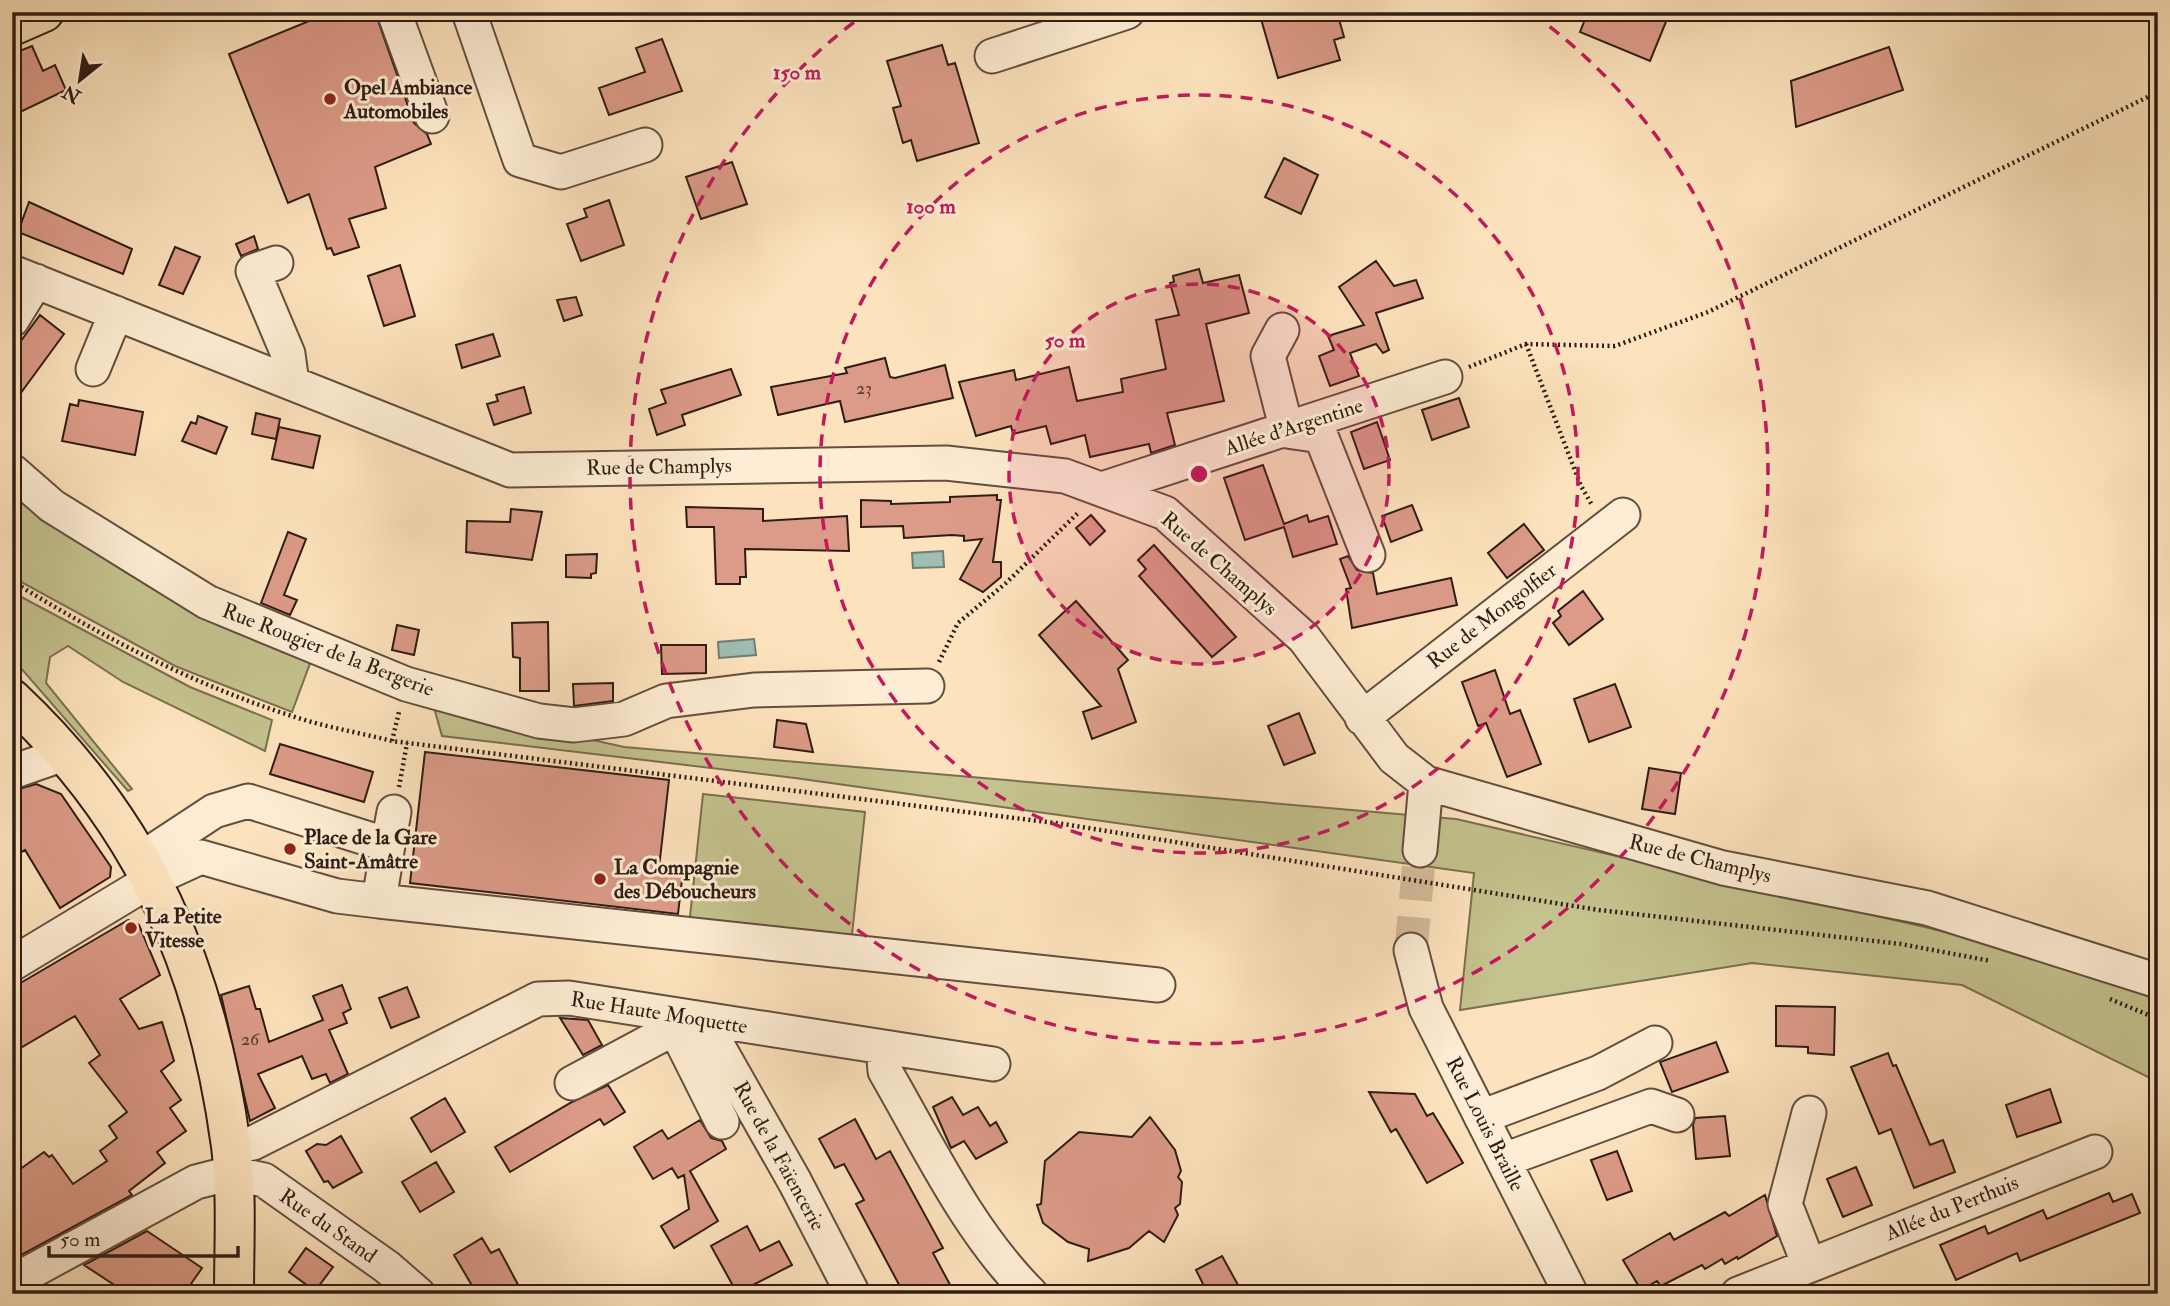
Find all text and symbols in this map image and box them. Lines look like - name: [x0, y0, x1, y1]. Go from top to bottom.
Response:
- north arrow: [46, 46, 116, 116]
- text: 150 m: [773, 59, 822, 86]
- place label: Opel Ambiance Automobiles: [343, 74, 473, 125]
- text: N: [58, 79, 86, 109]
- marker: Opel Ambiance Automobiles: [322, 91, 338, 107]
- text: 100 m: [906, 193, 957, 220]
- text: 50 m: [1045, 327, 1086, 354]
- house number: 23: [856, 377, 872, 400]
- street label: Allée d'Argentine: [1220, 392, 1367, 462]
- street label: Rue de Champlys: [586, 452, 732, 482]
- centre of rings: [1187, 462, 1211, 486]
- street label: Rue de Champlys: [1155, 506, 1283, 622]
- street label: Rue de Mongolfier: [1422, 557, 1562, 675]
- street label: Rue Rougier de la Bergerie: [218, 597, 438, 703]
- place label: Place de la Gare Saint-Amâtre: [304, 824, 437, 875]
- street label: Rue de Champlys: [1626, 828, 1774, 890]
- marker: Place de la Gare Saint-Amâtre: [282, 841, 298, 857]
- place label: La Compagnie des Déboucheurs: [614, 854, 756, 905]
- marker: La Compagnie des Déboucheurs: [592, 871, 608, 887]
- place label: La Petite Vitesse: [144, 903, 222, 954]
- marker: La Petite Vitesse: [123, 920, 139, 936]
- street label: Rue Haute Moquette: [569, 986, 750, 1040]
- house number: 26: [241, 1028, 260, 1051]
- street label: Rue Louis Braille: [1439, 1052, 1531, 1196]
- street label: Rue de la Faïencerie: [727, 1077, 831, 1236]
- street label: Allée du Perthuis: [1881, 1169, 2023, 1247]
- street label: Rue du Stand: [274, 1183, 382, 1270]
- scale bar: [49, 1215, 238, 1259]
- text: 50 m: [60, 1226, 101, 1253]

